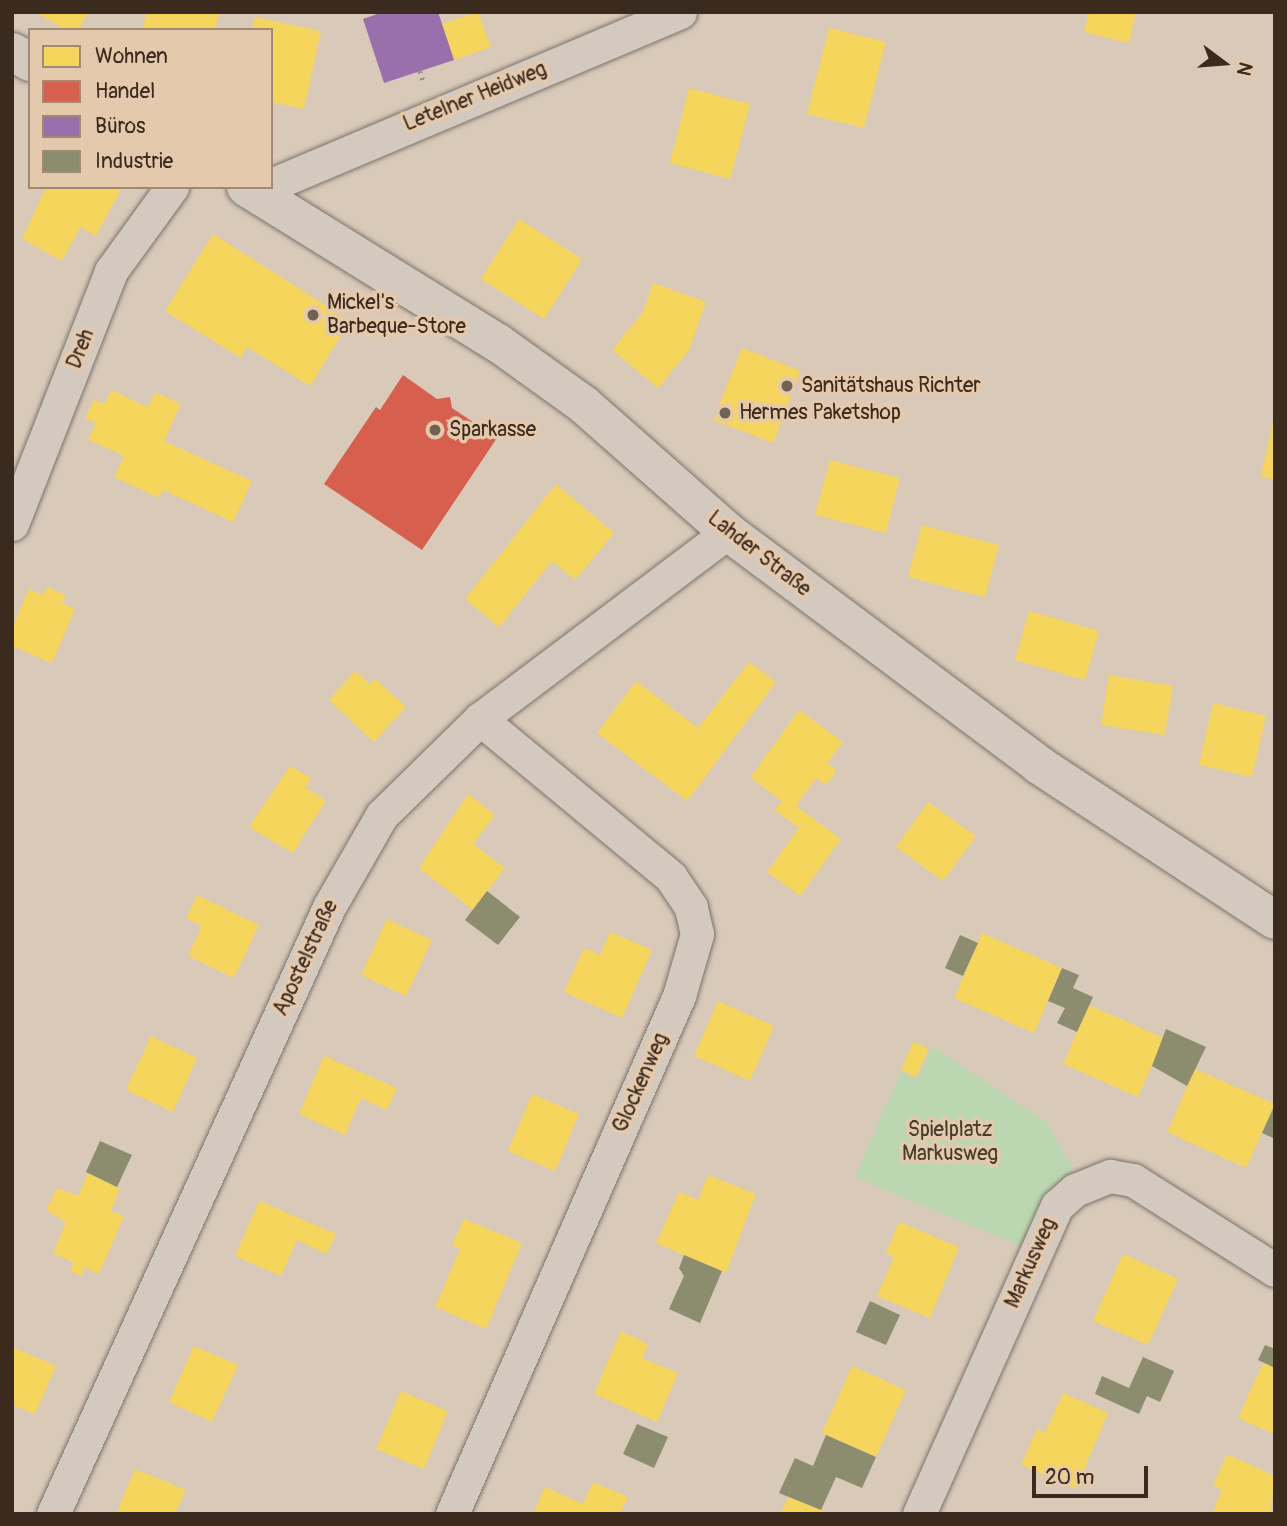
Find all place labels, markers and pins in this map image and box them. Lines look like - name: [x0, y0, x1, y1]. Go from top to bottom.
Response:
- place label: Mickel's Barbeque-Store: [327, 290, 466, 340]
- marker: Mickel's Barbeque-Store: [305, 307, 321, 323]
- place label: Sanitätshaus Richter: [801, 373, 981, 399]
- marker: Sanitätshaus Richter: [779, 378, 795, 394]
- place label: Hermes Paketshop: [739, 400, 901, 426]
- marker: Hermes Paketshop: [717, 405, 733, 421]
- place label: Sparkasse: [449, 417, 536, 443]
- marker: Sparkasse: [427, 422, 443, 438]

